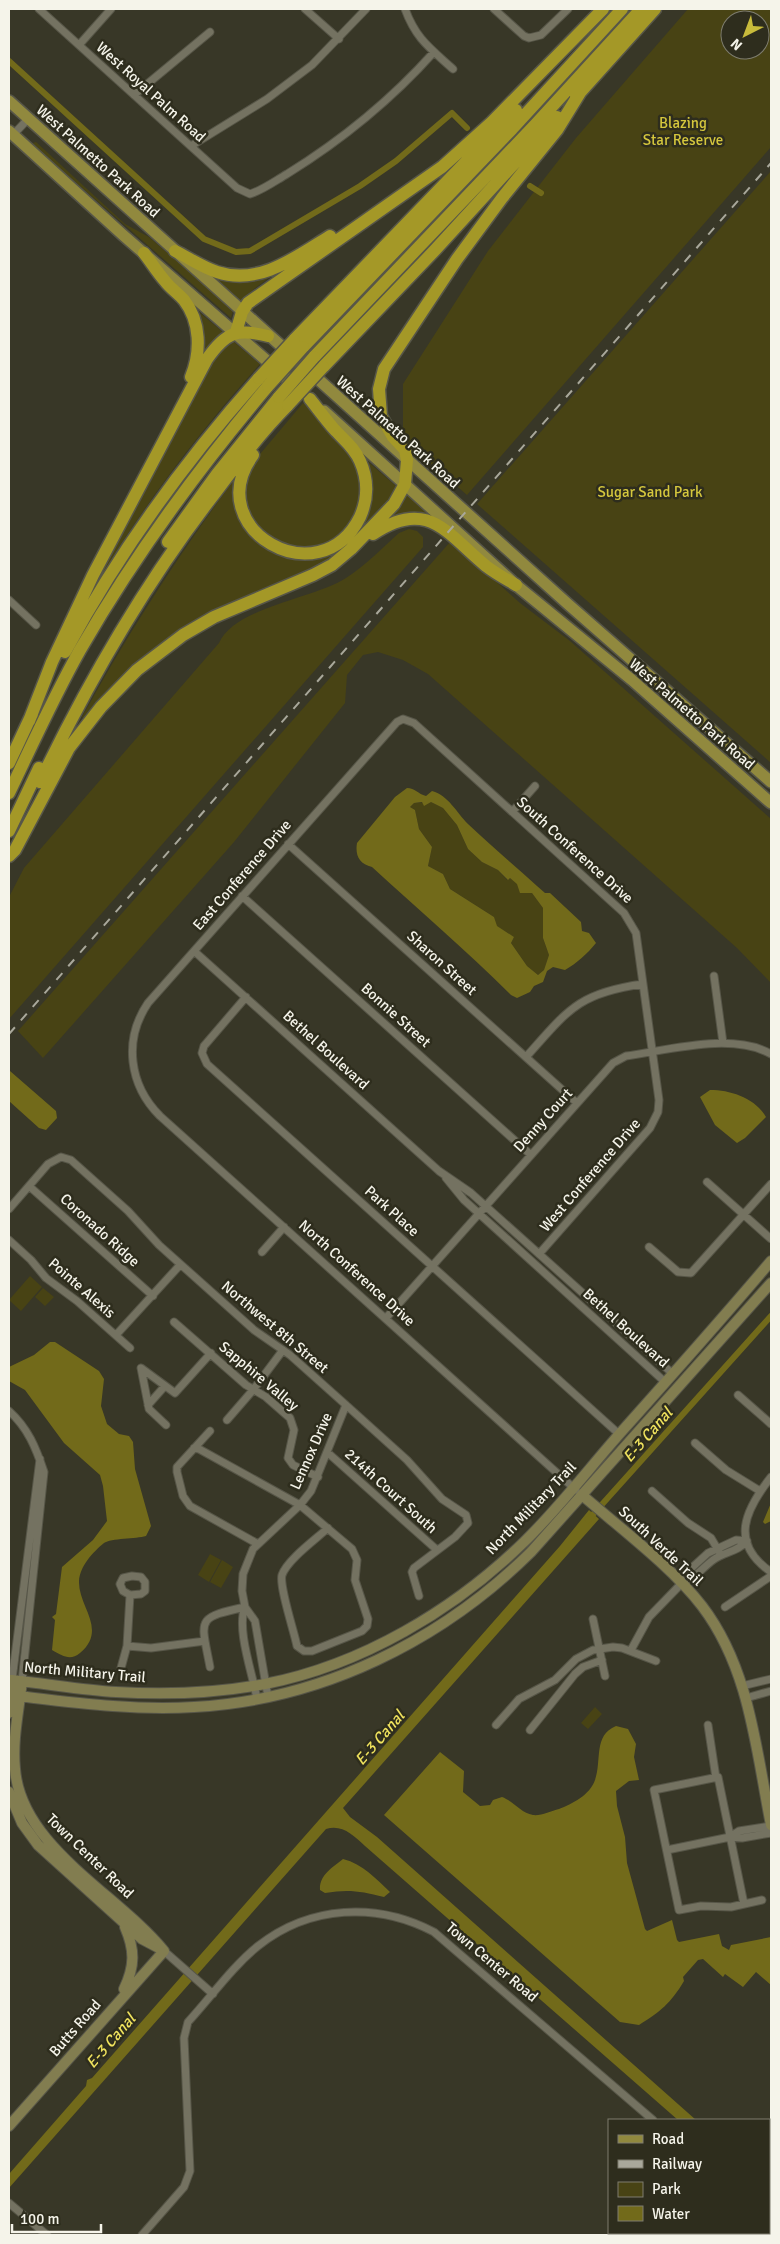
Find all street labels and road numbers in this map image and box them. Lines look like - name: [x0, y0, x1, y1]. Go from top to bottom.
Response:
- street label: West Royal Palm Road: [93, 38, 209, 146]
- street label: West Palmetto Park Road: [32, 101, 164, 221]
- street label: West Palmetto Park Road: [332, 372, 464, 492]
- street label: West Palmetto Park Road: [626, 655, 758, 773]
- street label: South Conference Drive: [513, 793, 637, 907]
- street label: East Conference Drive: [189, 816, 295, 934]
- street label: Sharon Street: [403, 927, 481, 999]
- street label: Bonnie Street: [358, 979, 434, 1051]
- street label: Bethel Boulevard: [279, 1007, 373, 1093]
- street label: Denny Court: [510, 1084, 576, 1156]
- street label: West Conference Drive: [536, 1115, 644, 1235]
- street label: Park Place: [361, 1182, 423, 1240]
- street label: Coronado Ridge: [56, 1190, 144, 1270]
- street label: North Conference Drive: [295, 1216, 419, 1330]
- street label: Pointe Alexis: [45, 1254, 119, 1322]
- street label: Northwest 8th Street: [218, 1277, 332, 1377]
- street label: Bethel Boulevard: [579, 1285, 673, 1371]
- street label: Sapphire Valley: [215, 1337, 303, 1415]
- street label: Lennox Drive: [286, 1410, 336, 1492]
- street label: 214th Court South: [341, 1445, 441, 1537]
- street label: North Military Trail: [482, 1458, 580, 1558]
- street label: South Verde Trail: [615, 1502, 707, 1590]
- street label: North Military Trail: [23, 1658, 147, 1686]
- street label: Town Center Road: [43, 1810, 137, 1902]
- street label: Town Center Road: [442, 1918, 542, 2006]
- street label: Butts Road: [45, 1996, 105, 2060]

